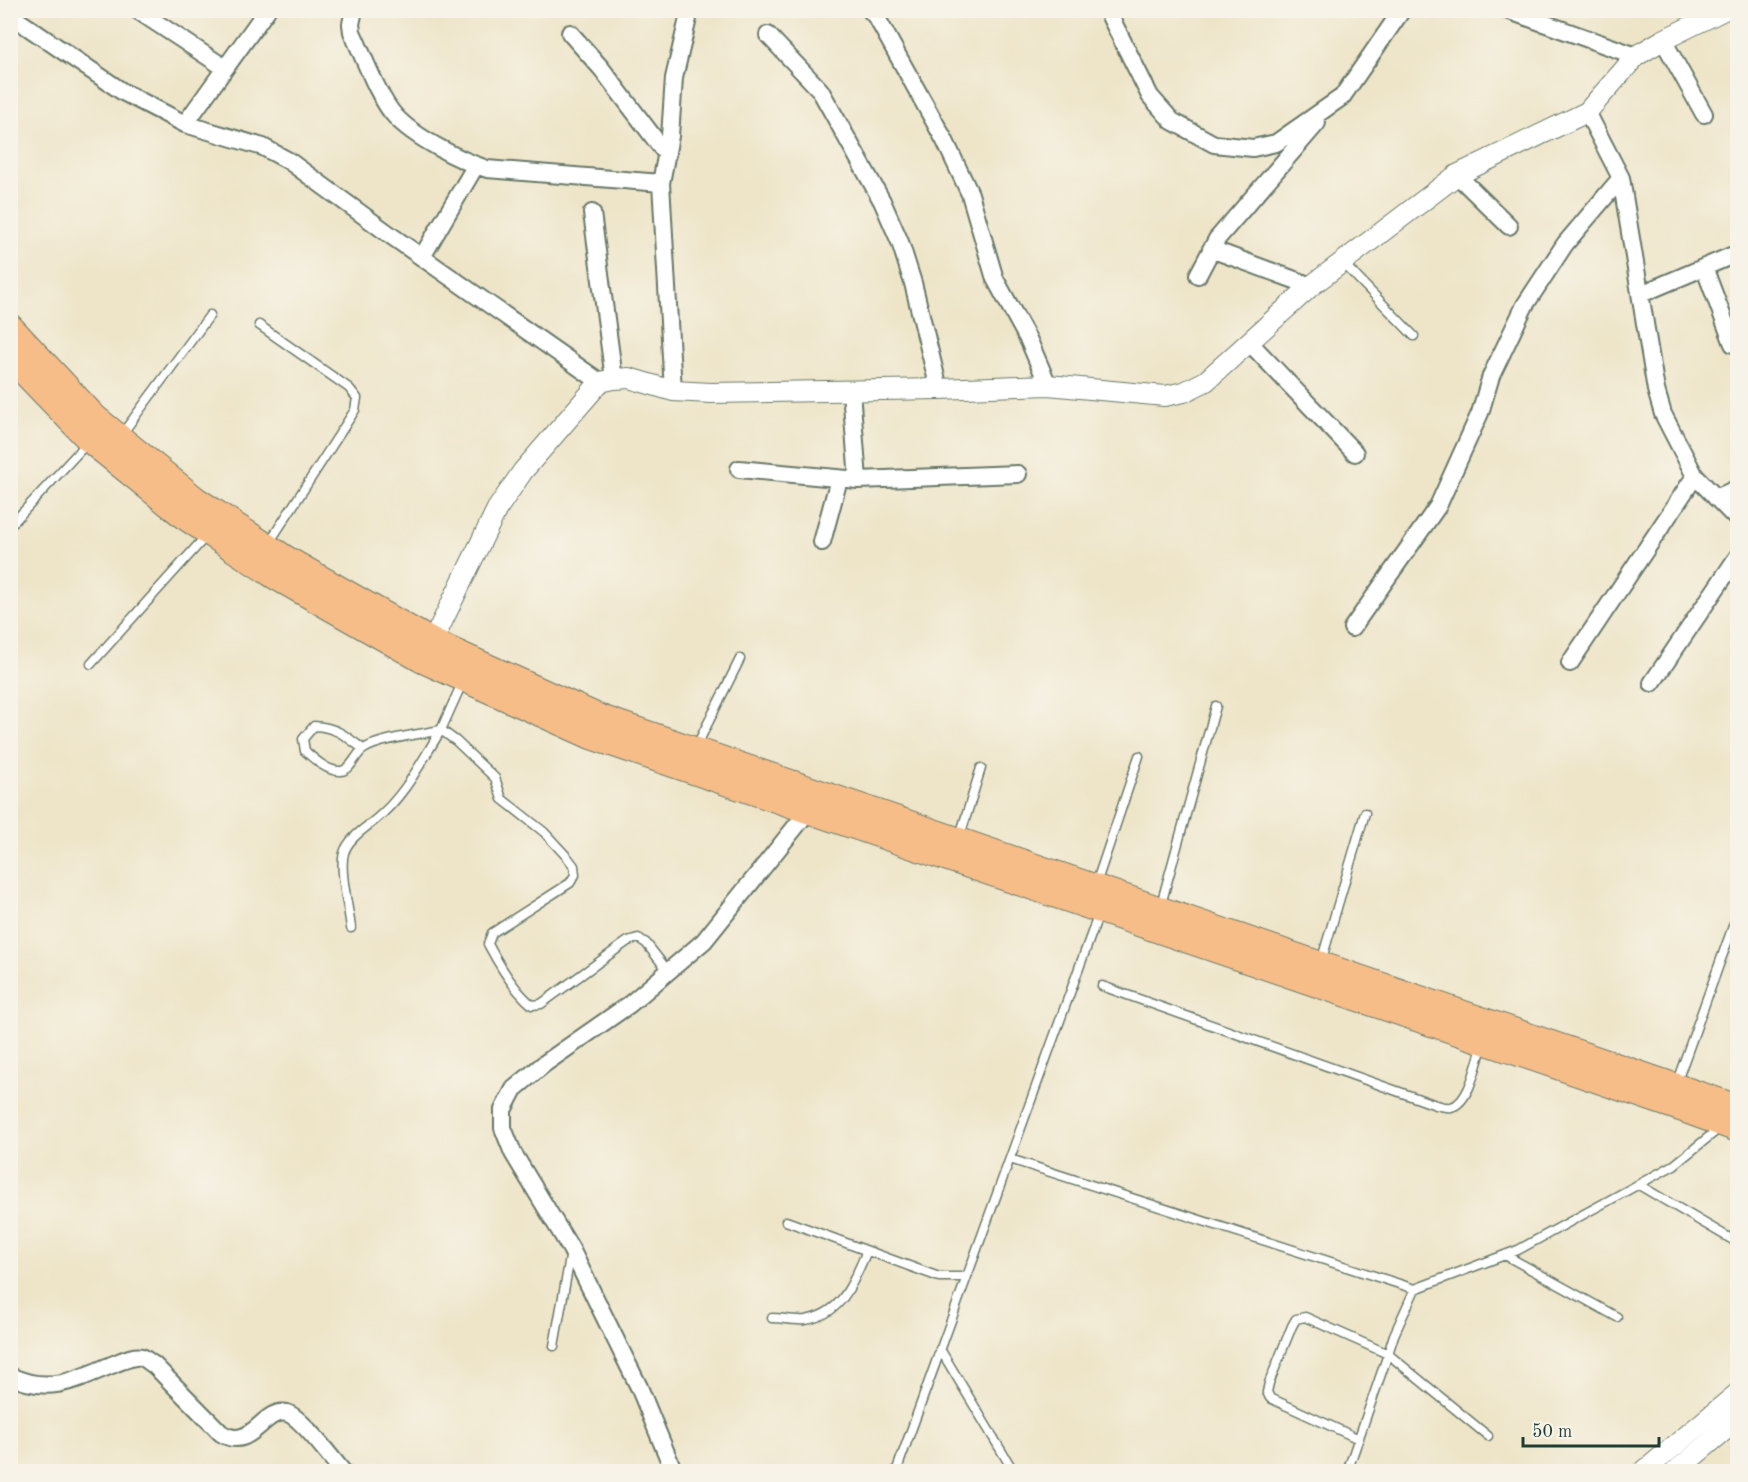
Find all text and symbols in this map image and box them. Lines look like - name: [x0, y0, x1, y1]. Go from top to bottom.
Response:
- scale bar: [1523, 1410, 1660, 1448]
- text: 50 m: [1532, 1423, 1572, 1441]

